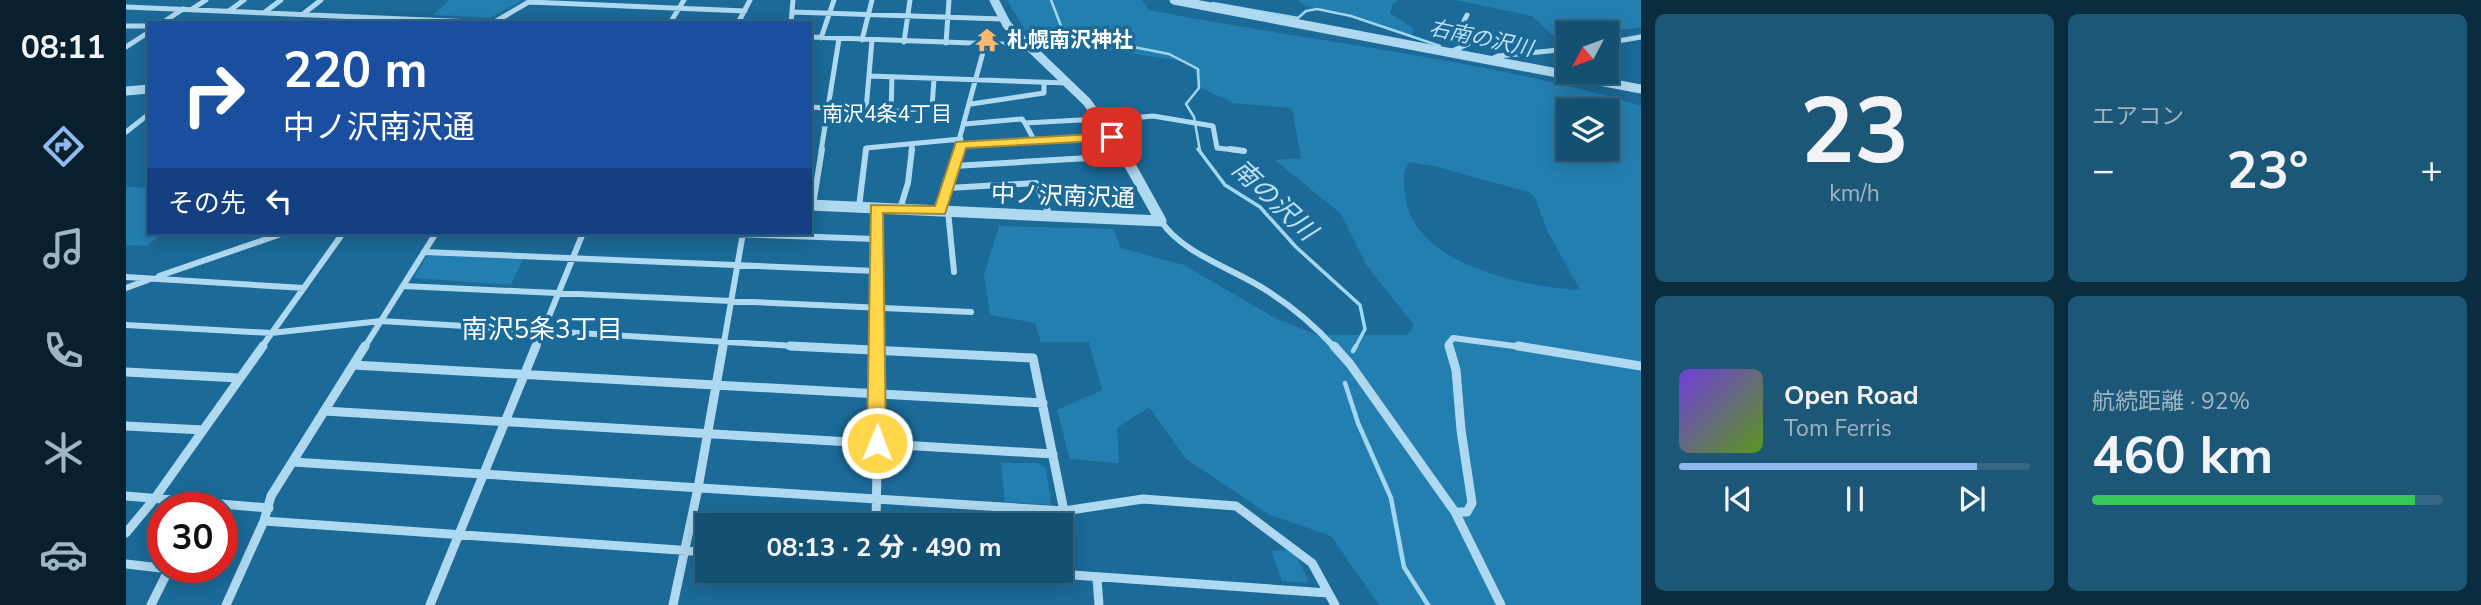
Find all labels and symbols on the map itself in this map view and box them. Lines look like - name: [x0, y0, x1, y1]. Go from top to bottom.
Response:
- water label: 右南の沢川: [1427, 13, 1537, 63]
- north arrow: [1556, 21, 1619, 84]
- temple icon: 札幌南沢神社: [973, 26, 1001, 54]
- place label: 札幌南沢神社: [1007, 26, 1133, 54]
- district label: 南沢4条4丁目: [822, 100, 952, 128]
- pin: [1082, 107, 1142, 167]
- water label: 南の沢川: [1224, 152, 1326, 250]
- street label: 中ノ沢南沢通: [990, 177, 1136, 215]
- district label: 南沢5条3丁目: [461, 312, 623, 347]
- position arrow: [840, 406, 914, 480]
- speed limit sign: 30: [147, 492, 238, 583]

